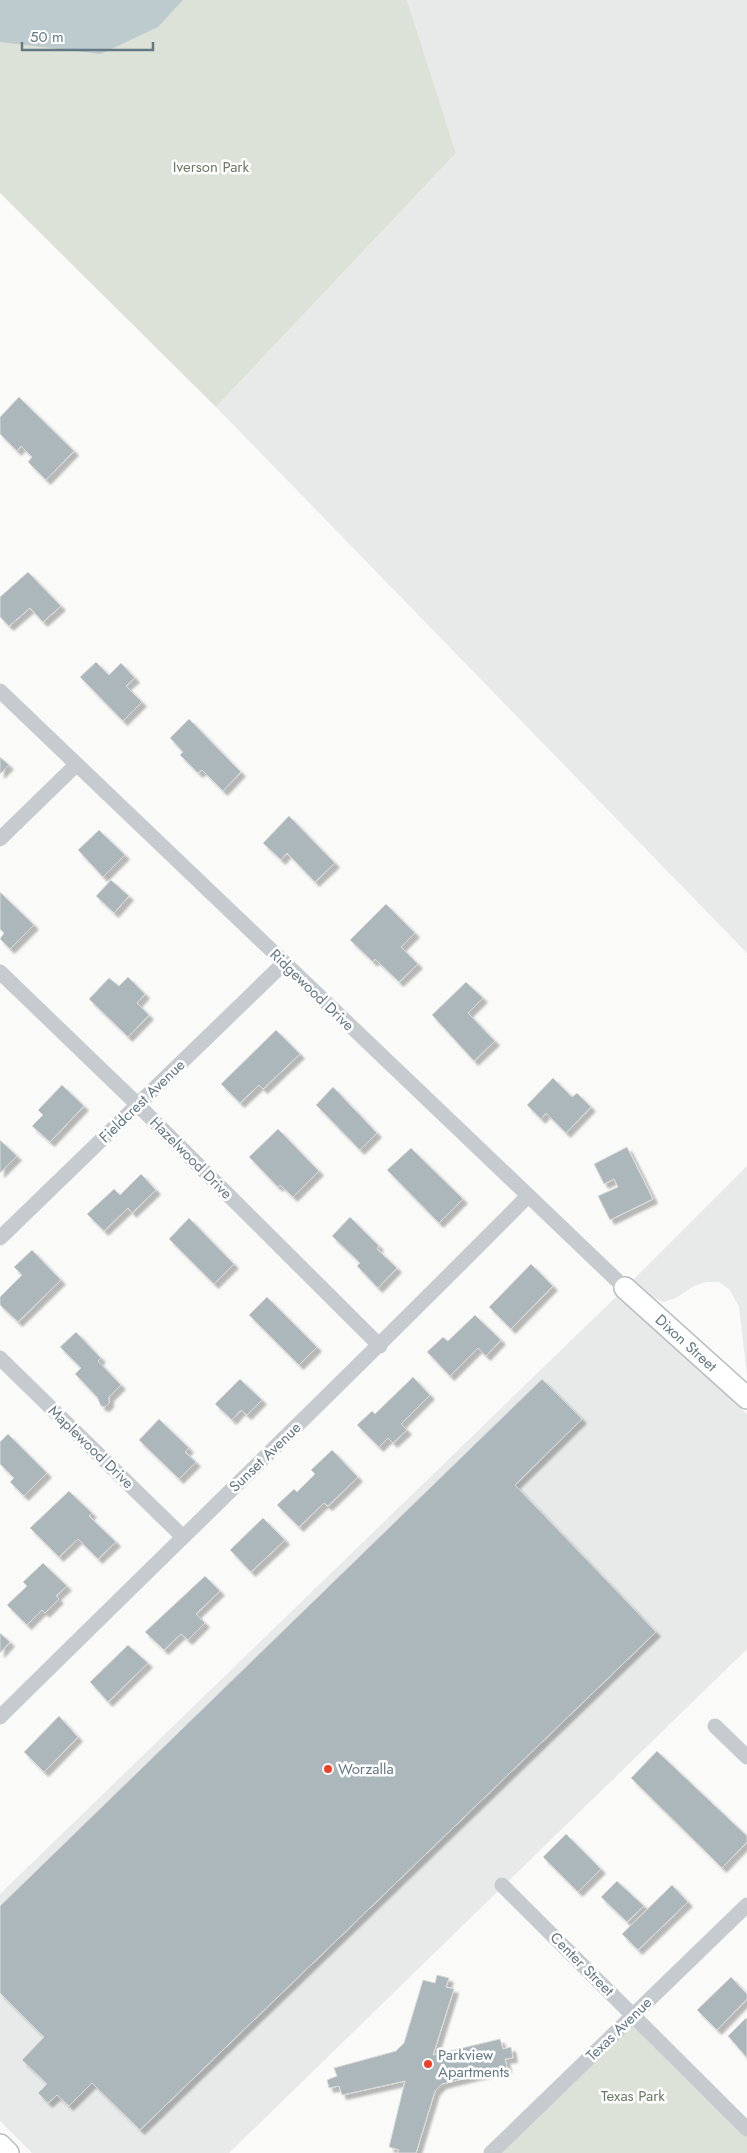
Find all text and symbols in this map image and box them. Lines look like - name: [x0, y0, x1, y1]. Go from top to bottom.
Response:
- scale bar: [22, 20, 154, 52]
- text: 50 m: [30, 26, 64, 48]
- park label: Iverson Park: [173, 156, 250, 178]
- street label: Ridgewood Drive: [265, 944, 359, 1036]
- street label: Fieldcrest Avenue: [94, 1054, 190, 1148]
- street label: Hazelwood Drive: [145, 1112, 237, 1204]
- street label: Dixon Street: [650, 1309, 722, 1377]
- street label: Maplewood Drive: [43, 1400, 139, 1494]
- street label: Sunset Avenue: [224, 1417, 306, 1497]
- place label: Worzalla: [338, 1758, 394, 1780]
- marker: Worzalla: [322, 1763, 334, 1775]
- street label: Center Street: [545, 1927, 619, 2001]
- street label: Texas Avenue: [581, 1992, 657, 2066]
- place label: Parkview Apartments: [438, 2044, 509, 2083]
- marker: Parkview Apartments: [422, 2058, 434, 2070]
- park label: Texas Park: [601, 2085, 665, 2107]

